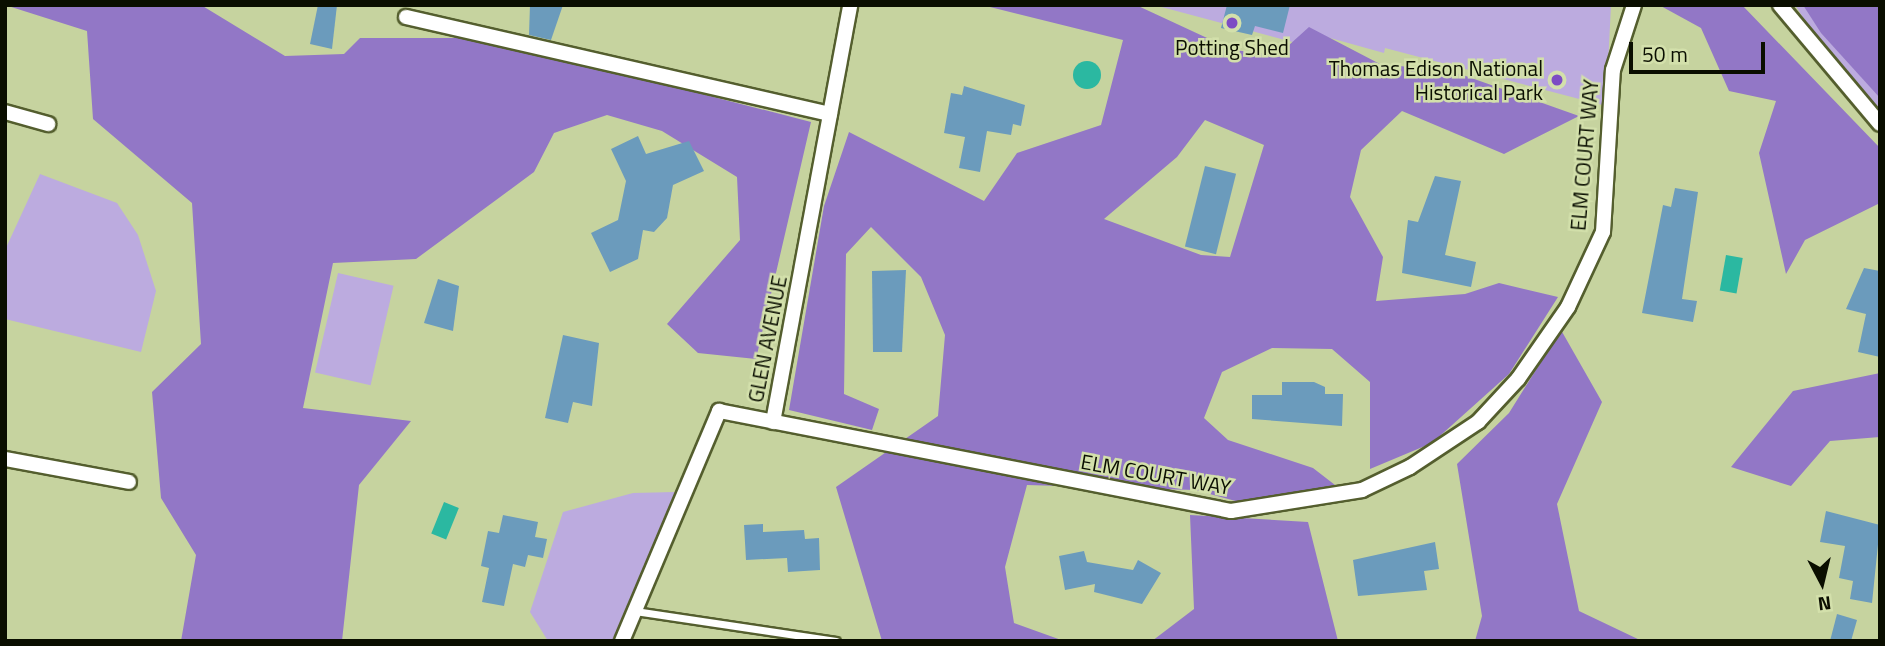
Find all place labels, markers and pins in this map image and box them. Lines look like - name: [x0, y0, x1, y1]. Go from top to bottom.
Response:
- marker: Potting Shed: [1224, 15, 1240, 31]
- place label: Potting Shed: [1175, 34, 1289, 60]
- place label: Thomas Edison National Historical Park: [1329, 55, 1543, 105]
- marker: Thomas Edison National Historical Park: [1549, 72, 1565, 88]

